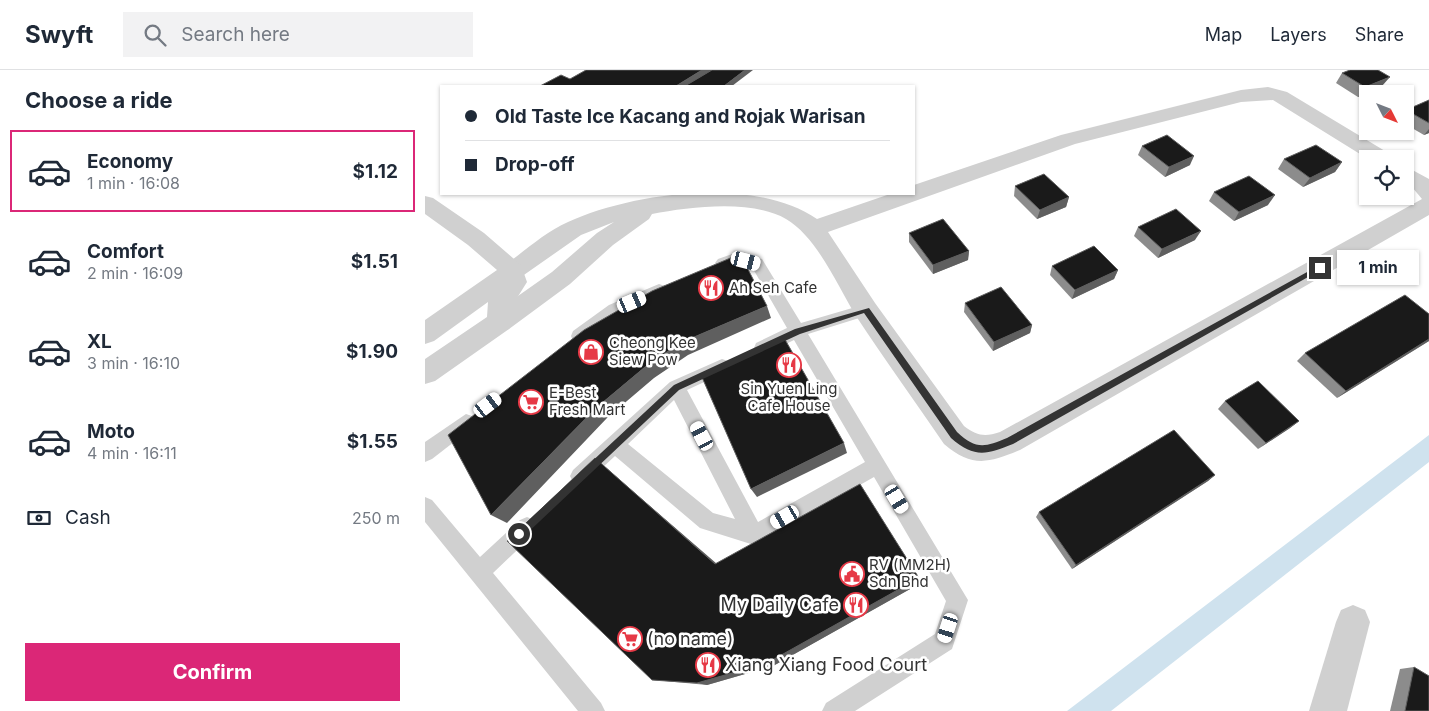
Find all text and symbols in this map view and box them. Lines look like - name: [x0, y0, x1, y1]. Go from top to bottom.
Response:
- search box: [123, 12, 473, 57]
- text: Swyft: [25, 20, 93, 49]
- icon: search: [141, 21, 169, 49]
- text: Search here: [181, 23, 290, 46]
- text: Map: [1205, 24, 1242, 45]
- text: Layers: [1270, 24, 1327, 45]
- text: Share: [1355, 24, 1404, 45]
- north arrow: [1359, 85, 1414, 140]
- map controls: [1359, 85, 1414, 205]
- text: Choose a ride: [25, 87, 173, 113]
- text: Old Taste Ice Kacang and Rojak Warisan: [495, 105, 866, 128]
- icon: car: [27, 149, 72, 194]
- text: Economy: [87, 150, 173, 173]
- button: locate: [1359, 150, 1414, 205]
- text: Drop-off: [495, 153, 575, 176]
- text: $1.12: [353, 160, 398, 183]
- text: 1 min · 16:08: [87, 173, 180, 193]
- icon: car: [27, 239, 72, 284]
- text: Comfort: [87, 240, 164, 263]
- text: $1.51: [351, 250, 398, 273]
- car: [729, 250, 762, 272]
- callout: 1 min: [1337, 250, 1420, 286]
- route end: [1309, 257, 1331, 279]
- text: 1 min: [1358, 257, 1398, 277]
- text: 2 min · 16:09: [87, 263, 183, 283]
- restaurant icon: Ah Seh Cafe: [698, 275, 724, 301]
- place label: Ah Seh Cafe: [729, 278, 817, 297]
- car: [615, 289, 648, 315]
- icon: car: [27, 329, 72, 374]
- text: XL: [87, 330, 112, 353]
- place label: Cheong Kee Siew Pow: [609, 333, 696, 369]
- shop icon: Cheong Kee Siew Pow: [578, 339, 604, 365]
- text: $1.90: [346, 340, 398, 363]
- restaurant icon: Sin Yuen Ling Cafe House: [776, 352, 802, 378]
- text: 3 min · 16:10: [87, 353, 180, 373]
- place label: Sin Yuen Ling Cafe House: [741, 379, 837, 415]
- place label: E-Best Fresh Mart: [549, 383, 625, 419]
- supermarket icon: E-Best Fresh Mart: [518, 389, 544, 415]
- car: [471, 390, 504, 420]
- icon: car: [27, 419, 72, 464]
- car: [688, 419, 715, 453]
- text: Moto: [87, 420, 135, 443]
- text: $1.55: [347, 430, 398, 453]
- text: 4 min · 16:11: [87, 443, 177, 463]
- car: [882, 482, 911, 516]
- car: [768, 503, 801, 531]
- icon: cash: [25, 504, 53, 532]
- text: Cash: [65, 506, 111, 529]
- text: 250 m: [352, 508, 400, 528]
- route start: [508, 523, 530, 545]
- place label: RV (MM2H) Sdn Bhd: [869, 555, 951, 591]
- public building icon: RV (MM2H) Sdn Bhd: [839, 561, 865, 587]
- restaurant icon: My Daily Cafe: [843, 592, 869, 618]
- place label: My Daily Cafe: [721, 594, 839, 615]
- car: [936, 611, 959, 645]
- supermarket icon: (no name): [617, 626, 643, 652]
- place label: (no name): [647, 628, 733, 649]
- button: Confirm: [25, 643, 400, 701]
- restaurant icon: Xiang Xiang Food Court: [695, 652, 721, 678]
- place label: Xiang Xiang Food Court: [725, 654, 927, 675]

